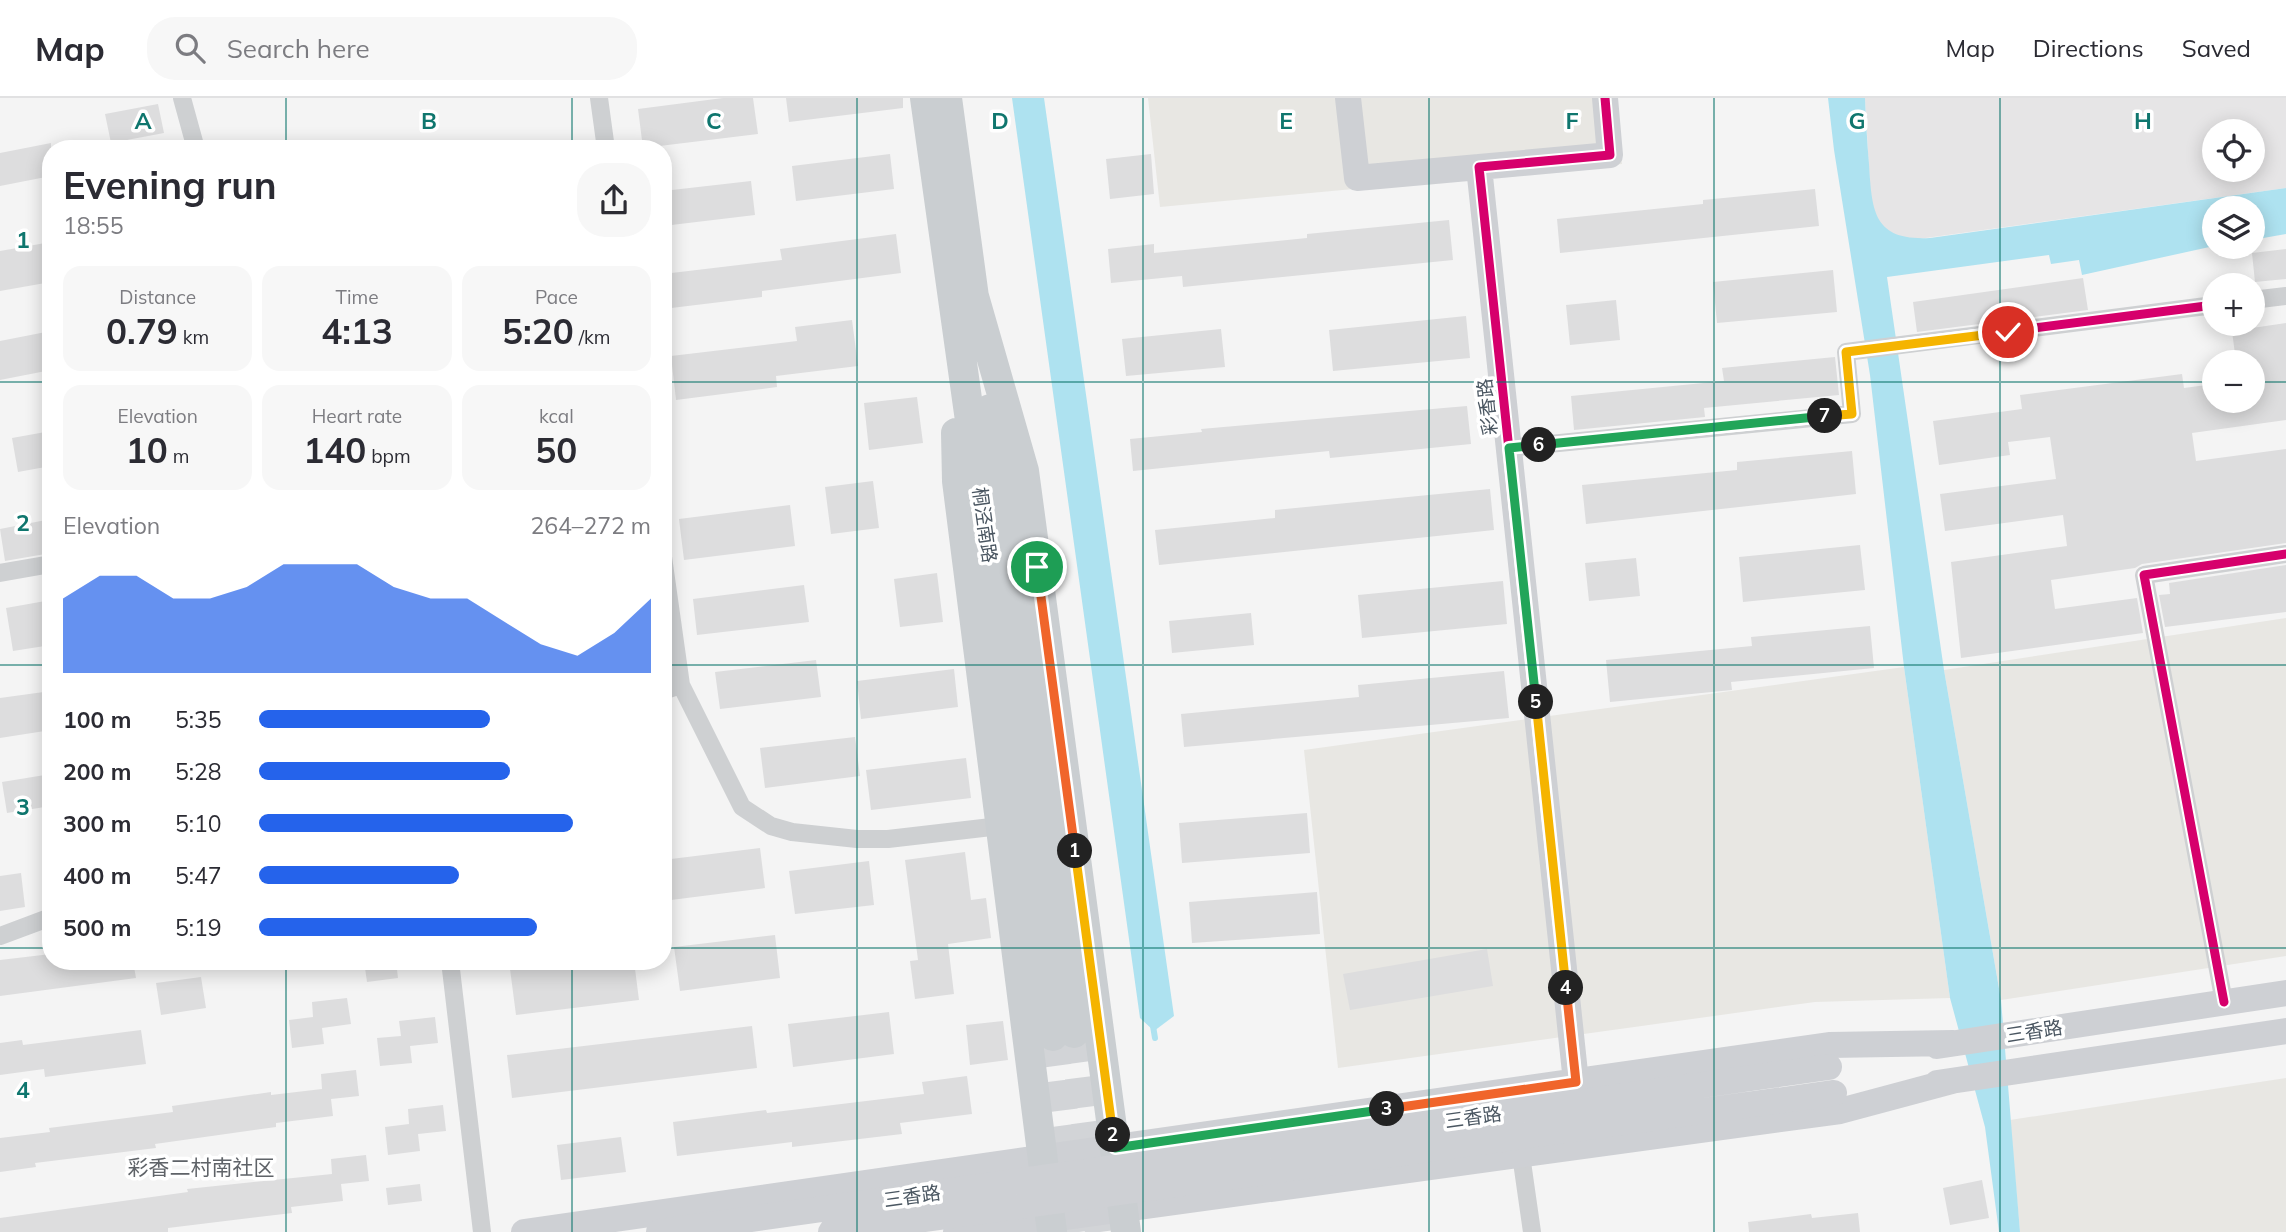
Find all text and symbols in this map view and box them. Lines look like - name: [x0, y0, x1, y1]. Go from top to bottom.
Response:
- search box: [147, 17, 637, 80]
- text: Map: [35, 28, 105, 69]
- icon: search: [171, 29, 209, 67]
- text: Search here: [227, 32, 370, 65]
- text: Map: [1945, 33, 1995, 63]
- text: Directions: [2033, 33, 2144, 63]
- text: Saved: [2182, 33, 2251, 63]
- text: A: [134, 106, 152, 135]
- text: B: [421, 106, 437, 135]
- text: C: [706, 106, 722, 135]
- text: D: [991, 106, 1009, 135]
- text: E: [1279, 106, 1293, 135]
- text: F: [1565, 106, 1579, 135]
- text: G: [1848, 106, 1866, 135]
- text: H: [2134, 106, 2152, 135]
- map controls: [2202, 119, 2265, 413]
- button: locate: [2202, 119, 2265, 182]
- text: Evening run: [63, 161, 277, 209]
- button: share: [577, 163, 651, 237]
- button: layers: [2202, 196, 2265, 259]
- text: 18:55: [63, 211, 123, 240]
- text: 1: [16, 225, 30, 254]
- button: +: [2202, 273, 2265, 336]
- text: Distance: [119, 285, 196, 309]
- text: Time: [335, 285, 379, 309]
- text: Pace: [535, 285, 578, 309]
- pin: [1978, 302, 2038, 362]
- text: 0.79: [106, 309, 178, 353]
- text: 4:13: [321, 309, 393, 353]
- text: 5:20: [502, 309, 574, 353]
- icon: check: [1989, 313, 2027, 351]
- text: km: [178, 325, 209, 349]
- text: /km: [574, 325, 611, 349]
- button: −: [2202, 350, 2265, 413]
- street label: 彩香路: [1472, 377, 1502, 437]
- pin: 7: [1808, 398, 1842, 434]
- text: 7: [1819, 403, 1830, 427]
- text: Elevation: [117, 404, 198, 428]
- text: Heart rate: [312, 404, 402, 428]
- text: kcal: [539, 404, 574, 428]
- text: 10: [126, 428, 168, 472]
- text: 140: [303, 428, 366, 472]
- text: 50: [535, 428, 577, 472]
- pin: 6: [1522, 428, 1556, 462]
- text: 6: [1533, 432, 1544, 456]
- text: m: [168, 444, 190, 468]
- text: bpm: [366, 444, 411, 468]
- street label: 桐泾南路: [968, 486, 1002, 564]
- text: 2: [16, 508, 30, 537]
- text: Elevation: [63, 511, 160, 540]
- text: 264–272 m: [530, 511, 651, 540]
- pin: [1007, 537, 1067, 597]
- icon: arrive: [1018, 548, 1056, 586]
- pin: 5: [1518, 684, 1554, 720]
- text: 5: [1530, 689, 1541, 713]
- text: 100 m: [63, 705, 131, 734]
- text: 5:35: [175, 705, 222, 734]
- text: 200 m: [63, 757, 131, 786]
- text: 5:28: [175, 757, 222, 786]
- text: 3: [16, 792, 30, 821]
- text: 300 m: [63, 809, 131, 838]
- text: 5:10: [175, 809, 222, 838]
- pin: 1: [1058, 834, 1092, 868]
- text: 1: [1069, 838, 1080, 862]
- text: 400 m: [63, 861, 131, 890]
- text: 5:47: [175, 861, 222, 890]
- text: 500 m: [63, 913, 131, 942]
- text: 5:19: [175, 913, 222, 942]
- pin: 4: [1548, 970, 1584, 1006]
- text: 4: [1560, 975, 1571, 999]
- street label: 三香路: [2004, 1015, 2064, 1047]
- text: 4: [16, 1075, 30, 1104]
- pin: 3: [1370, 1091, 1404, 1126]
- text: 3: [1381, 1096, 1392, 1120]
- street label: 三香路: [1443, 1101, 1503, 1133]
- pin: 2: [1096, 1118, 1130, 1152]
- text: 2: [1107, 1122, 1118, 1146]
- district label: 彩香二村南社区: [128, 1154, 275, 1180]
- street label: 三香路: [882, 1180, 942, 1212]

